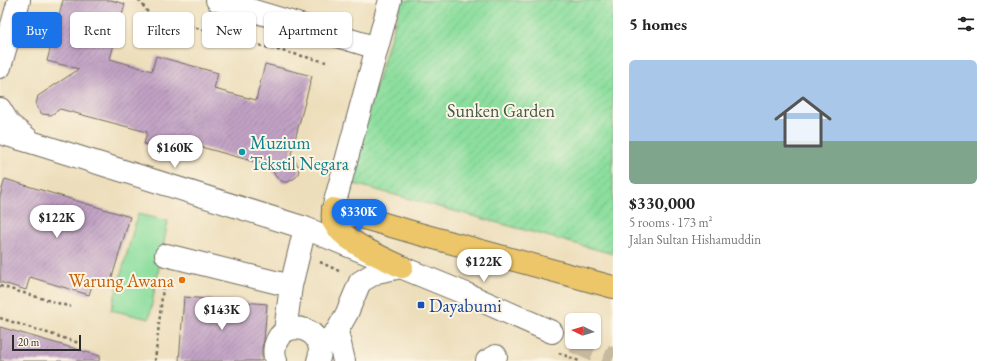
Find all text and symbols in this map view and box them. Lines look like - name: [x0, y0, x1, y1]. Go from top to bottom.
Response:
- chip: Buy: [12, 12, 62, 48]
- chip: Rent: [70, 12, 125, 48]
- chip: Filters: [133, 12, 194, 48]
- chip: New: [202, 12, 256, 48]
- chip: Apartment: [264, 12, 352, 48]
- text: 5 homes: [629, 13, 687, 35]
- icon: filters: [955, 13, 977, 35]
- icon: home: [767, 86, 839, 158]
- park label: Sunken Garden: [447, 99, 555, 122]
- place label: Muzium Tekstil Negara: [250, 131, 350, 175]
- pin: $160K: [147, 135, 203, 169]
- text: $160K: [157, 139, 193, 156]
- marker: Muzium Tekstil Negara: [237, 147, 247, 157]
- text: $330,000: [629, 192, 695, 214]
- pin: $330K: [331, 199, 387, 233]
- text: $330K: [341, 203, 377, 220]
- pin: $122K: [29, 205, 85, 239]
- text: $122K: [39, 209, 75, 226]
- text: 5 rooms · 173 m²: [629, 214, 713, 231]
- text: Jalan Sultan Hishamuddin: [629, 231, 761, 248]
- pin: $122K: [456, 249, 512, 283]
- text: $122K: [466, 253, 502, 270]
- place label: Warung Awana: [69, 269, 175, 292]
- marker: Warung Awana: [177, 275, 187, 285]
- place label: Dayabumi: [429, 294, 502, 317]
- pin: $143K: [194, 297, 250, 331]
- marker: Dayabumi: [416, 300, 426, 310]
- text: $143K: [204, 301, 240, 318]
- north arrow: [565, 313, 601, 349]
- map controls: [565, 313, 601, 349]
- scale bar: [12, 333, 81, 352]
- text: 20 m: [18, 335, 39, 349]

